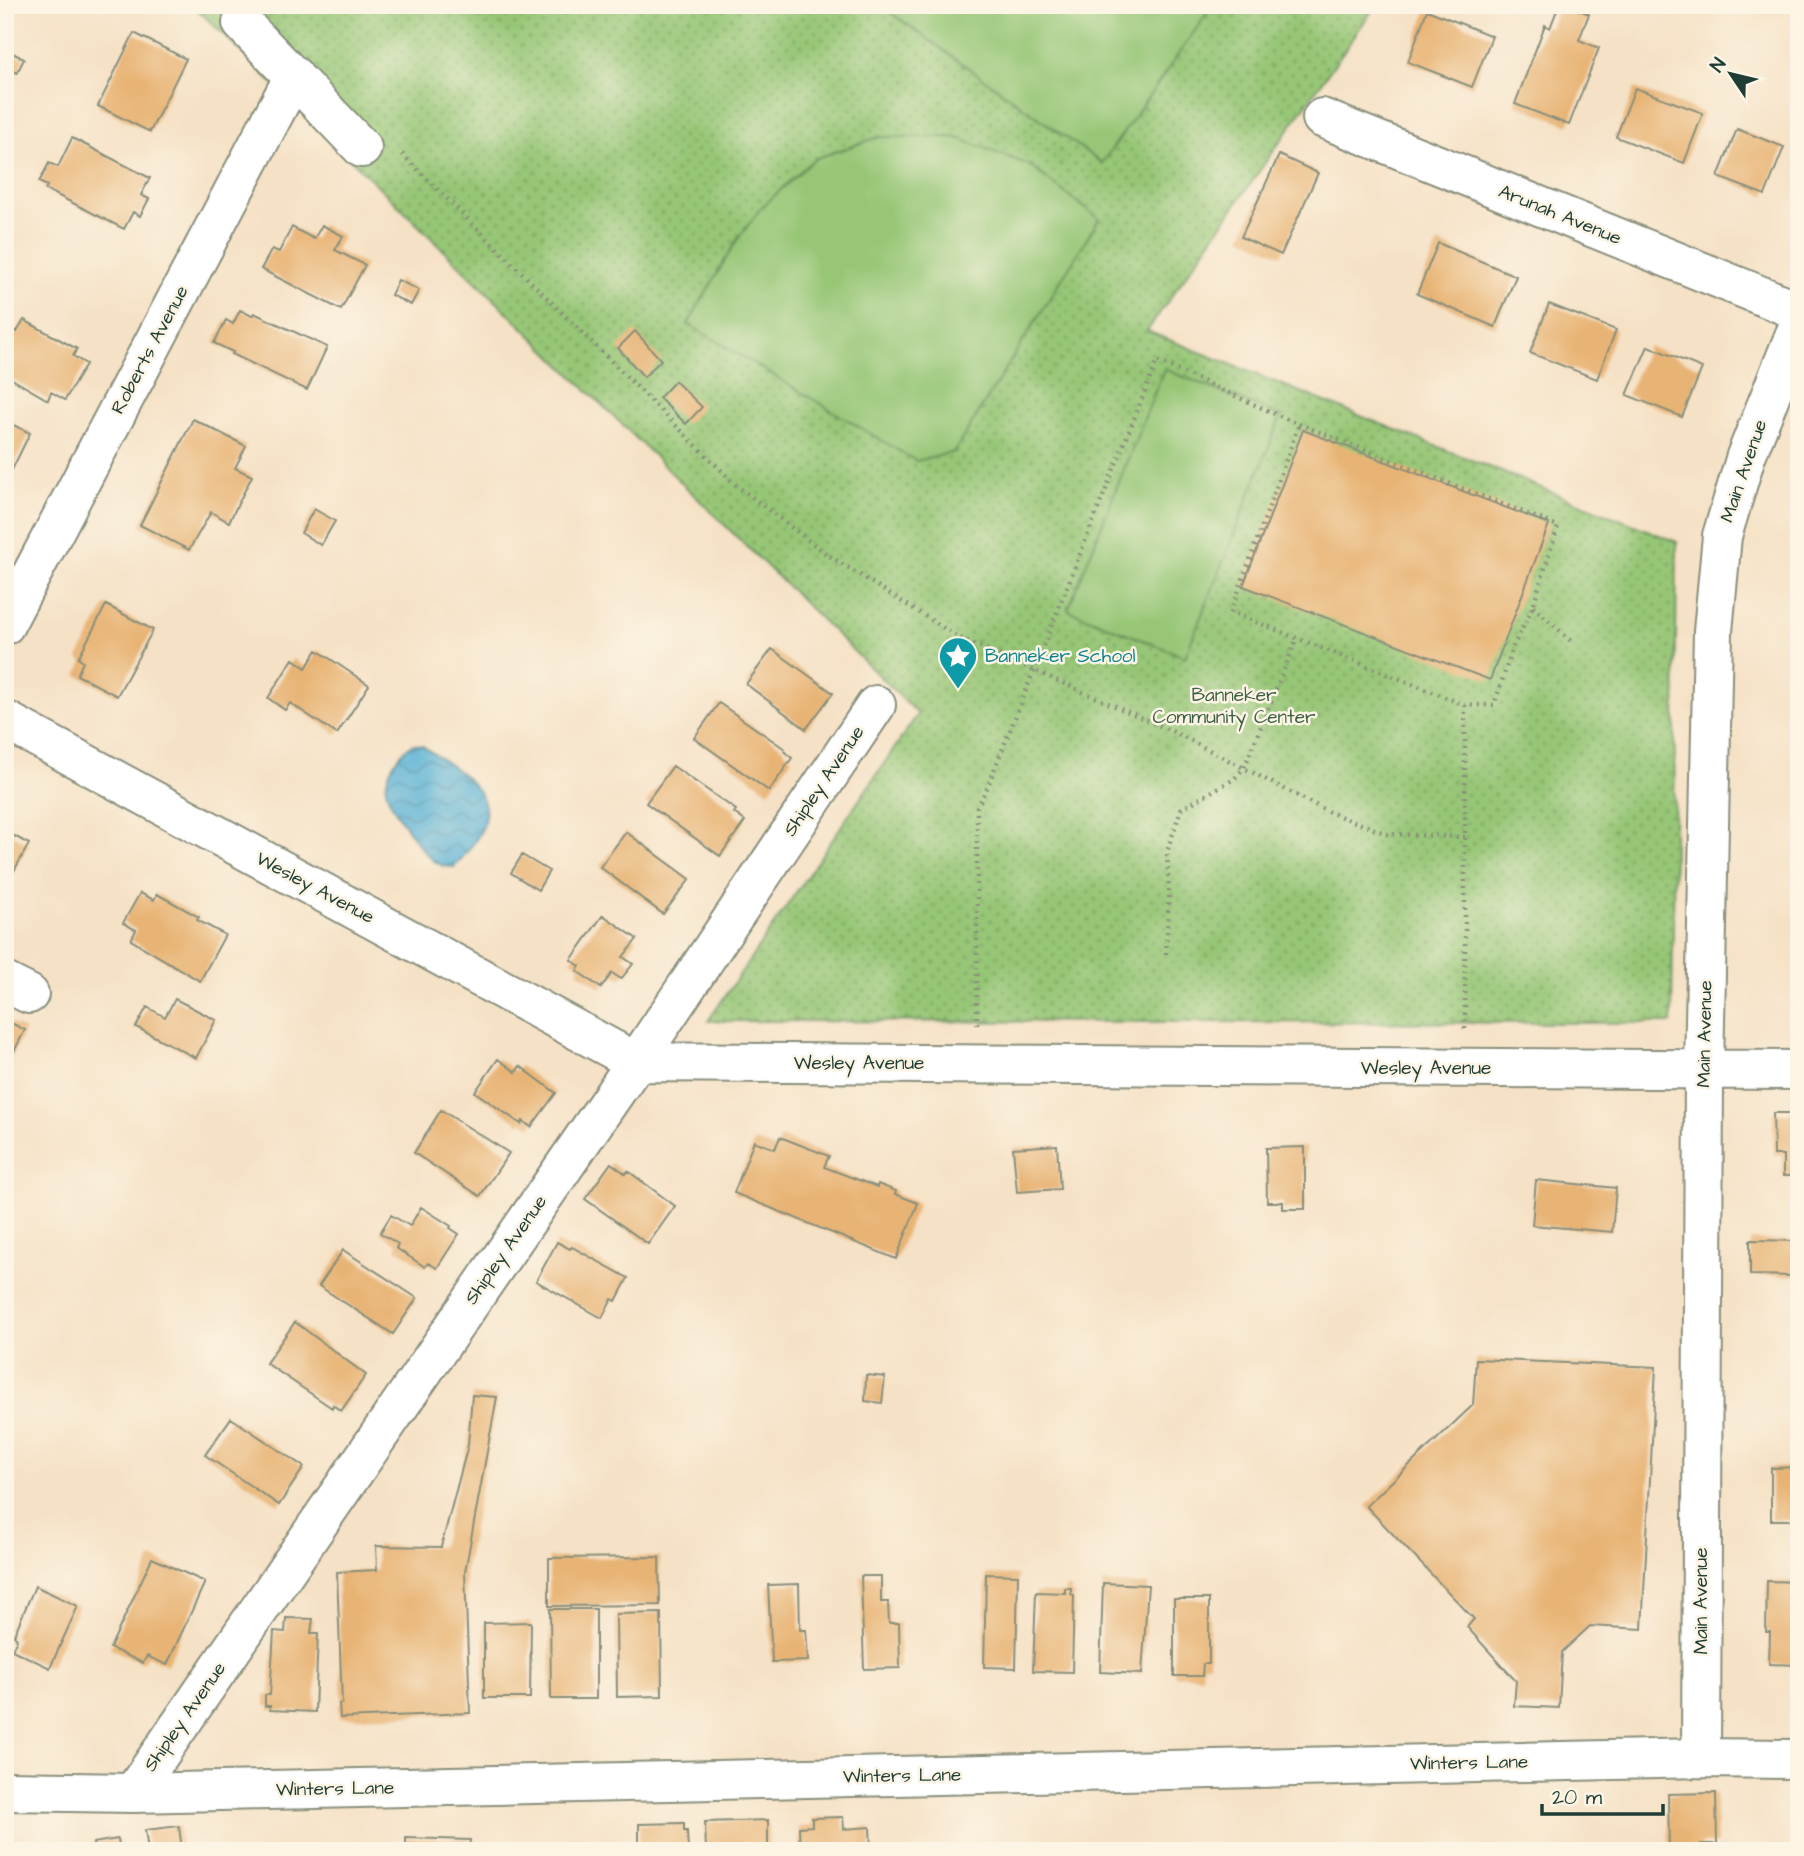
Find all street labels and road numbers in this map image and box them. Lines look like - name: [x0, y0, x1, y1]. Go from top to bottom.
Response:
- street label: Arunah Avenue: [1495, 178, 1625, 252]
- street label: Roberts Avenue: [105, 281, 195, 419]
- street label: Main Avenue: [1714, 416, 1774, 526]
- street label: Shipley Avenue: [777, 720, 872, 842]
- street label: Wesley Avenue: [250, 845, 379, 931]
- street label: Main Avenue: [1691, 980, 1719, 1088]
- street label: Wesley Avenue: [794, 1050, 924, 1078]
- street label: Wesley Avenue: [1361, 1055, 1491, 1083]
- street label: Shipley Avenue: [458, 1190, 555, 1311]
- street label: Main Avenue: [1688, 1547, 1715, 1655]
- street label: Shipley Avenue: [137, 1657, 234, 1778]
- street label: Winters Lane: [1410, 1748, 1528, 1778]
- street label: Winters Lane: [843, 1761, 961, 1791]
- street label: Winters Lane: [276, 1774, 394, 1804]

